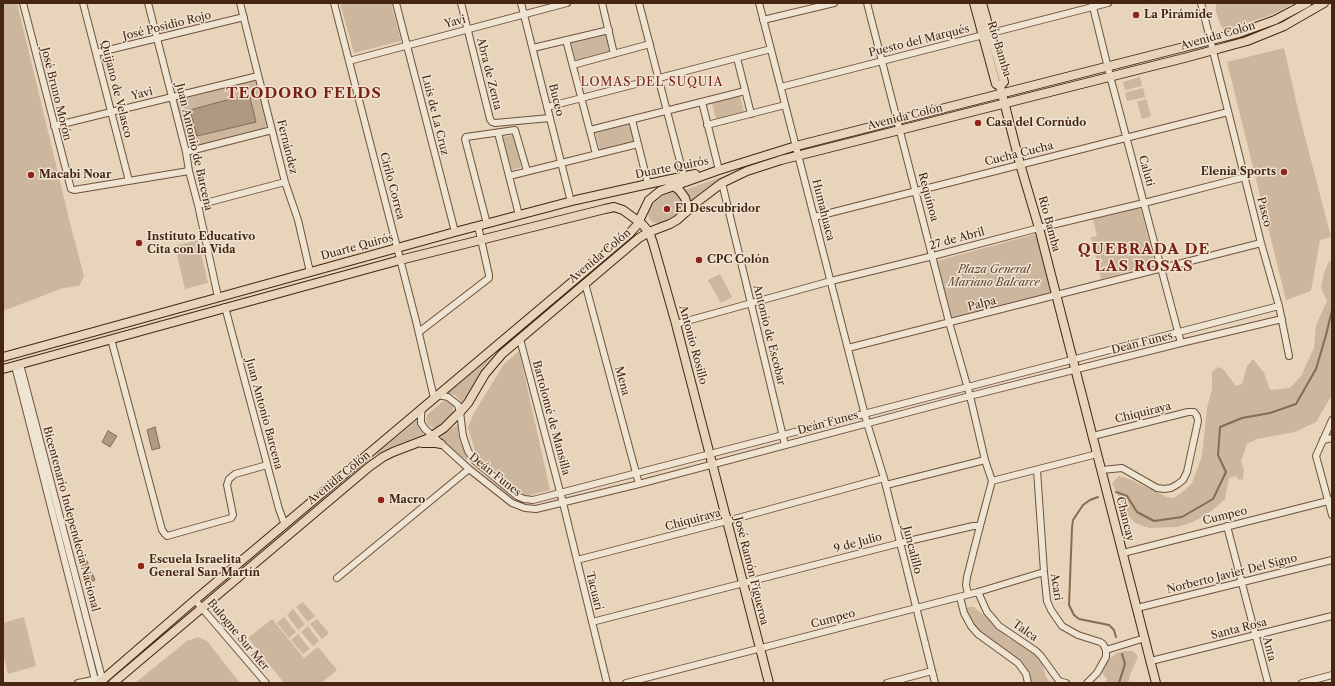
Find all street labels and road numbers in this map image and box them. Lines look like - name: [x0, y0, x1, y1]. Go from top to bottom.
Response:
- street label: José Posidio Rojo: [121, 9, 213, 43]
- street label: Yavi: [443, 13, 467, 31]
- street label: Avenida Colón: [1179, 19, 1257, 53]
- street label: Río Bamba: [984, 20, 1014, 78]
- street label: Puesto del Marqués: [867, 22, 971, 60]
- street label: Abra de Zenta: [474, 36, 504, 112]
- street label: Quijano de Velasco: [97, 39, 135, 139]
- street label: José Bruno Morón: [38, 46, 74, 142]
- street label: Luis de La Cruz: [419, 73, 451, 157]
- street label: Juan Antonio de Barcena: [173, 82, 215, 212]
- street label: Buceo: [546, 82, 566, 118]
- street label: Yavi: [130, 85, 154, 103]
- street label: Avenida Colón: [866, 101, 944, 133]
- street label: Fernández: [274, 118, 300, 176]
- street label: Cucha Cucha: [983, 139, 1055, 169]
- street label: Cirilo Correa: [377, 151, 407, 221]
- street label: Duarte Quirós: [634, 154, 710, 182]
- street label: Caluti: [1136, 154, 1156, 188]
- street label: Requínoa: [915, 171, 941, 223]
- street label: Humahuaca: [809, 178, 837, 242]
- street label: Rio Bamba: [1035, 195, 1063, 253]
- street label: Pasco: [1254, 196, 1274, 228]
- street label: 27 de Abril: [928, 225, 986, 253]
- street label: Avenida Colón: [566, 226, 634, 286]
- street label: Duarte Quirós: [319, 231, 395, 263]
- street label: Antonio de Escobar: [750, 283, 788, 387]
- street label: Palpa: [966, 294, 998, 314]
- street label: Antonio Rosillo: [676, 304, 710, 386]
- street label: Deán Funes: [1110, 329, 1174, 357]
- street label: Juan Antonio Barcena: [243, 357, 285, 471]
- street label: Bartolomé de Mansilla: [529, 359, 573, 477]
- street label: Mena: [612, 365, 632, 397]
- street label: Chiquiraya: [1114, 400, 1172, 426]
- street label: Deán Funes: [796, 409, 860, 437]
- street label: Bicentenario Independecia Nacional: [40, 425, 102, 613]
- street label: Avenida Colón: [305, 449, 373, 507]
- street label: Deán Funes: [466, 451, 524, 499]
- street label: Chancay: [1113, 495, 1137, 543]
- street label: Cumpeo: [1201, 504, 1249, 528]
- street label: Chiquiraya: [664, 506, 722, 534]
- street label: José Ramón Figueroa: [731, 515, 771, 627]
- street label: Juncalillo: [900, 525, 924, 575]
- street label: 9 de Julio: [833, 530, 883, 556]
- street label: Norberto Javier Del Signo: [1165, 551, 1299, 597]
- street label: Tacuarí: [583, 570, 605, 612]
- street label: Acari: [1047, 572, 1065, 602]
- street label: Bulogne Sur Mer: [204, 597, 272, 673]
- street label: Cumpeo: [809, 607, 857, 631]
- street label: Santa Rosa: [1210, 616, 1268, 642]
- street label: Talca: [1010, 618, 1040, 644]
- street label: Anta: [1260, 635, 1278, 663]

